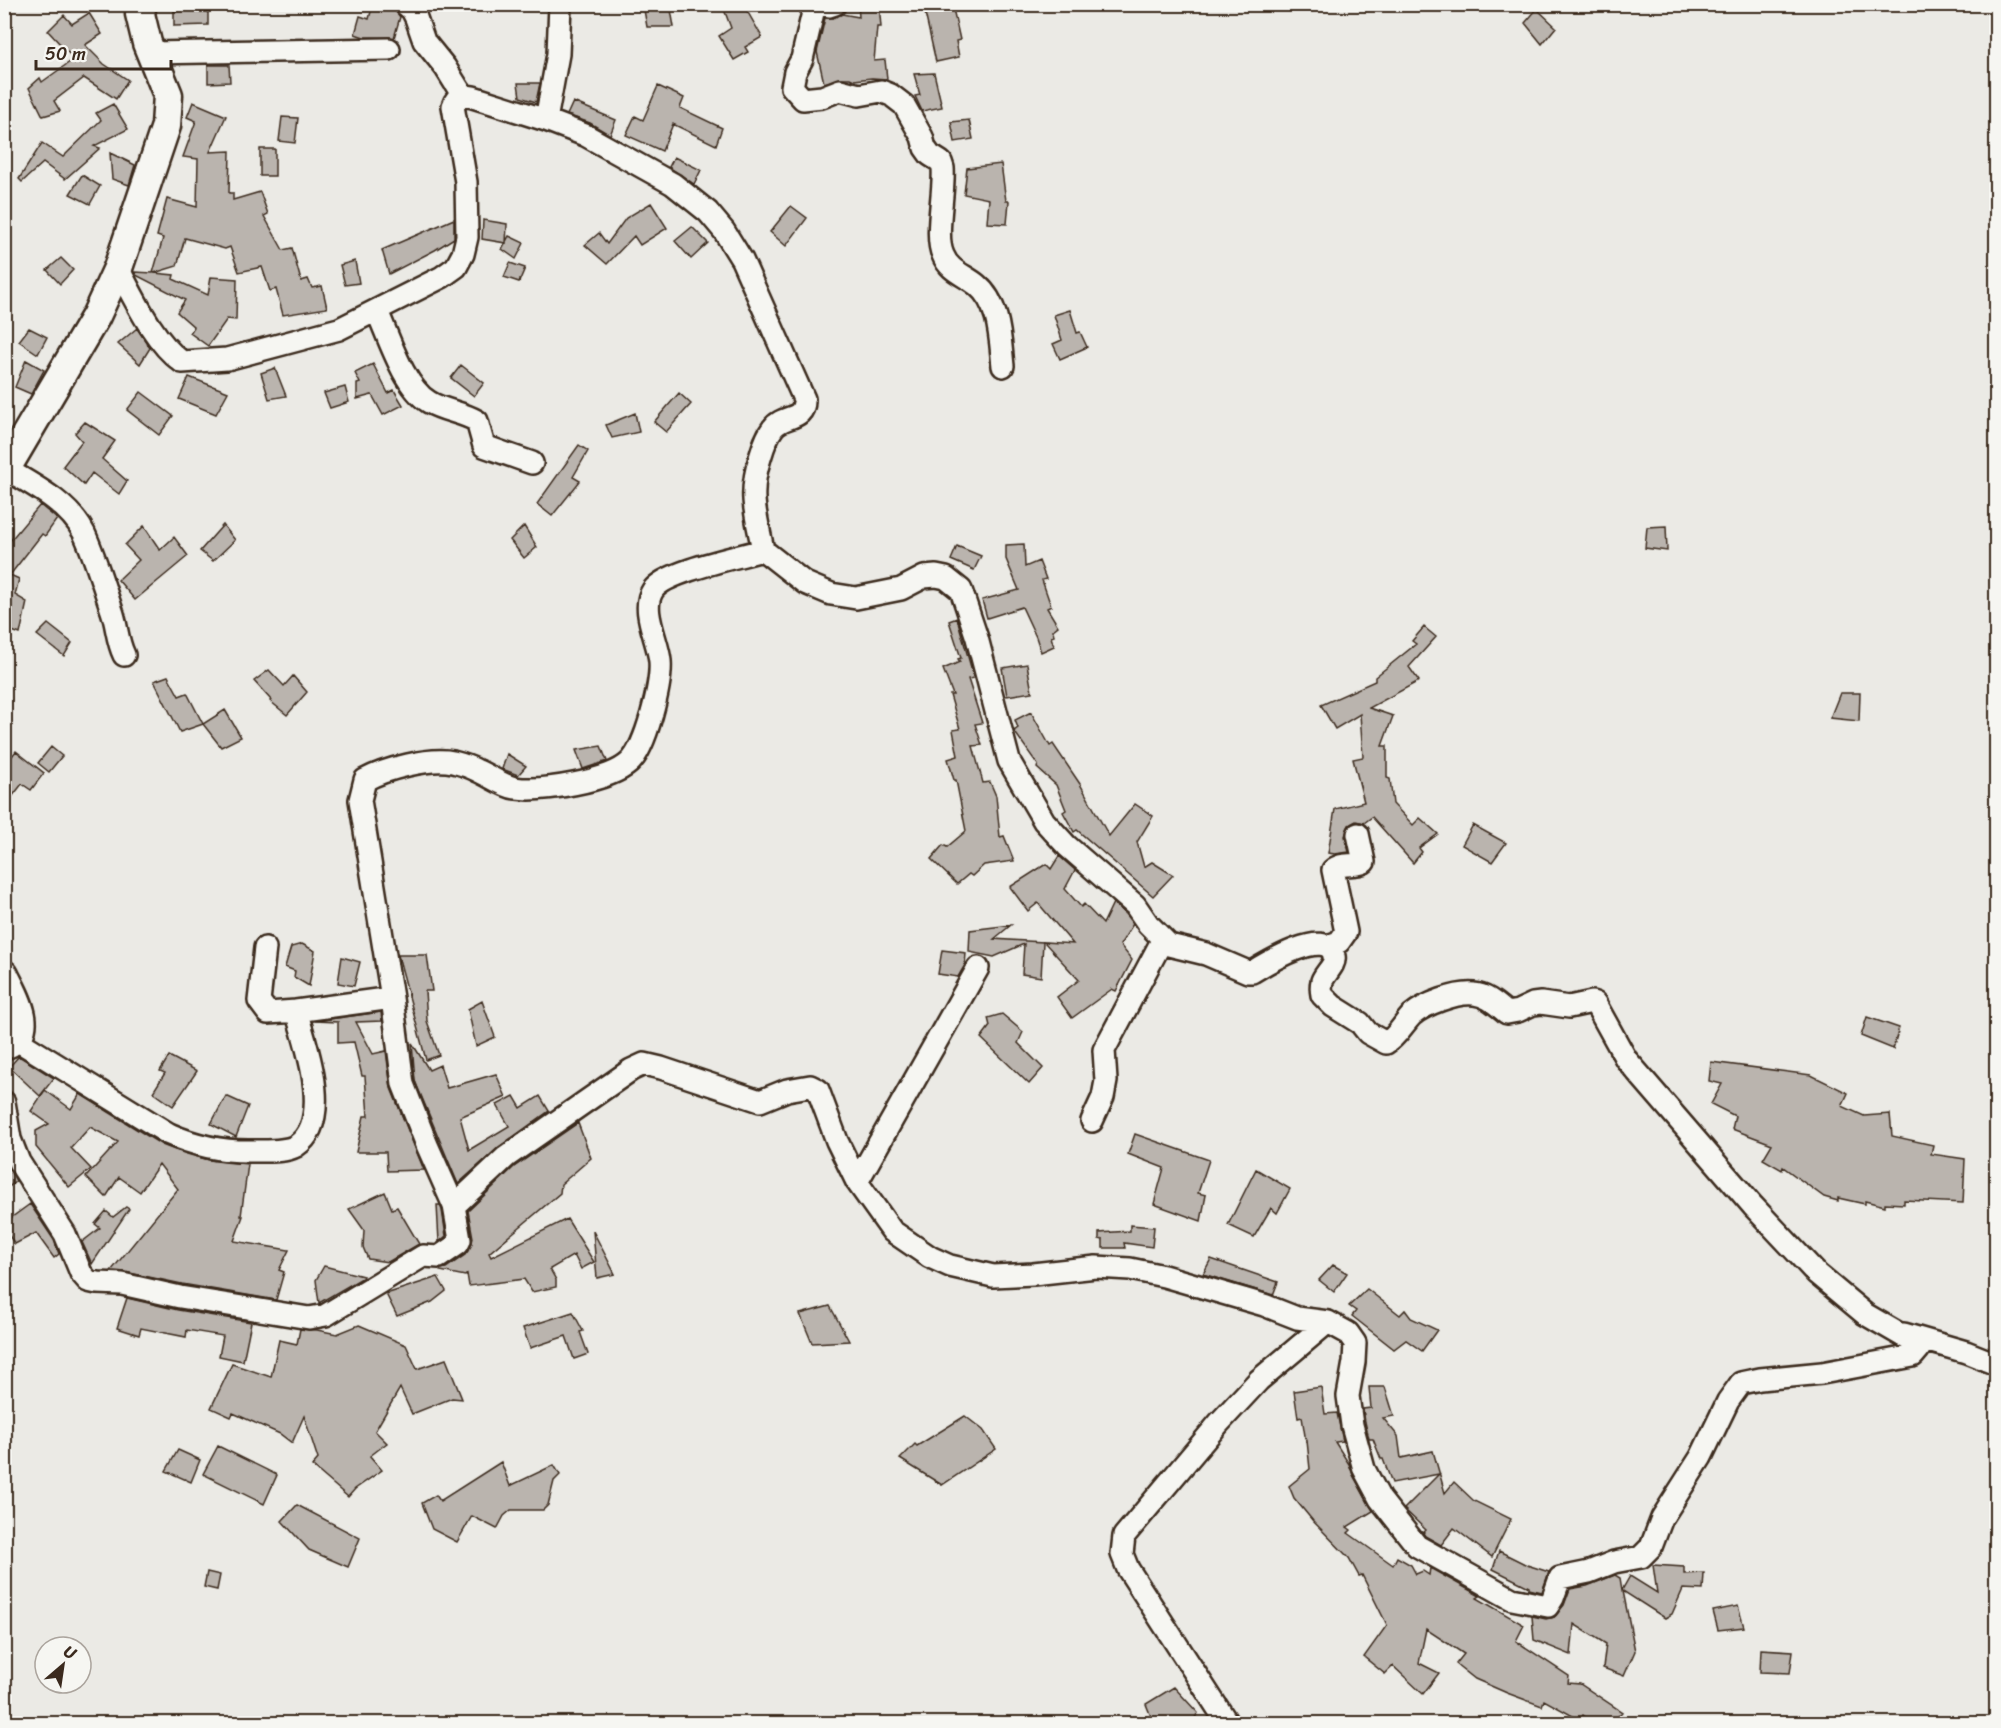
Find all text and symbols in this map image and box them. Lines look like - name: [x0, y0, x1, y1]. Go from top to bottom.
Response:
- scale bar: [36, 33, 171, 71]
- text: 50 m: [45, 38, 86, 70]
- north arrow: [33, 1635, 93, 1695]
- text: U: [58, 1637, 83, 1668]

